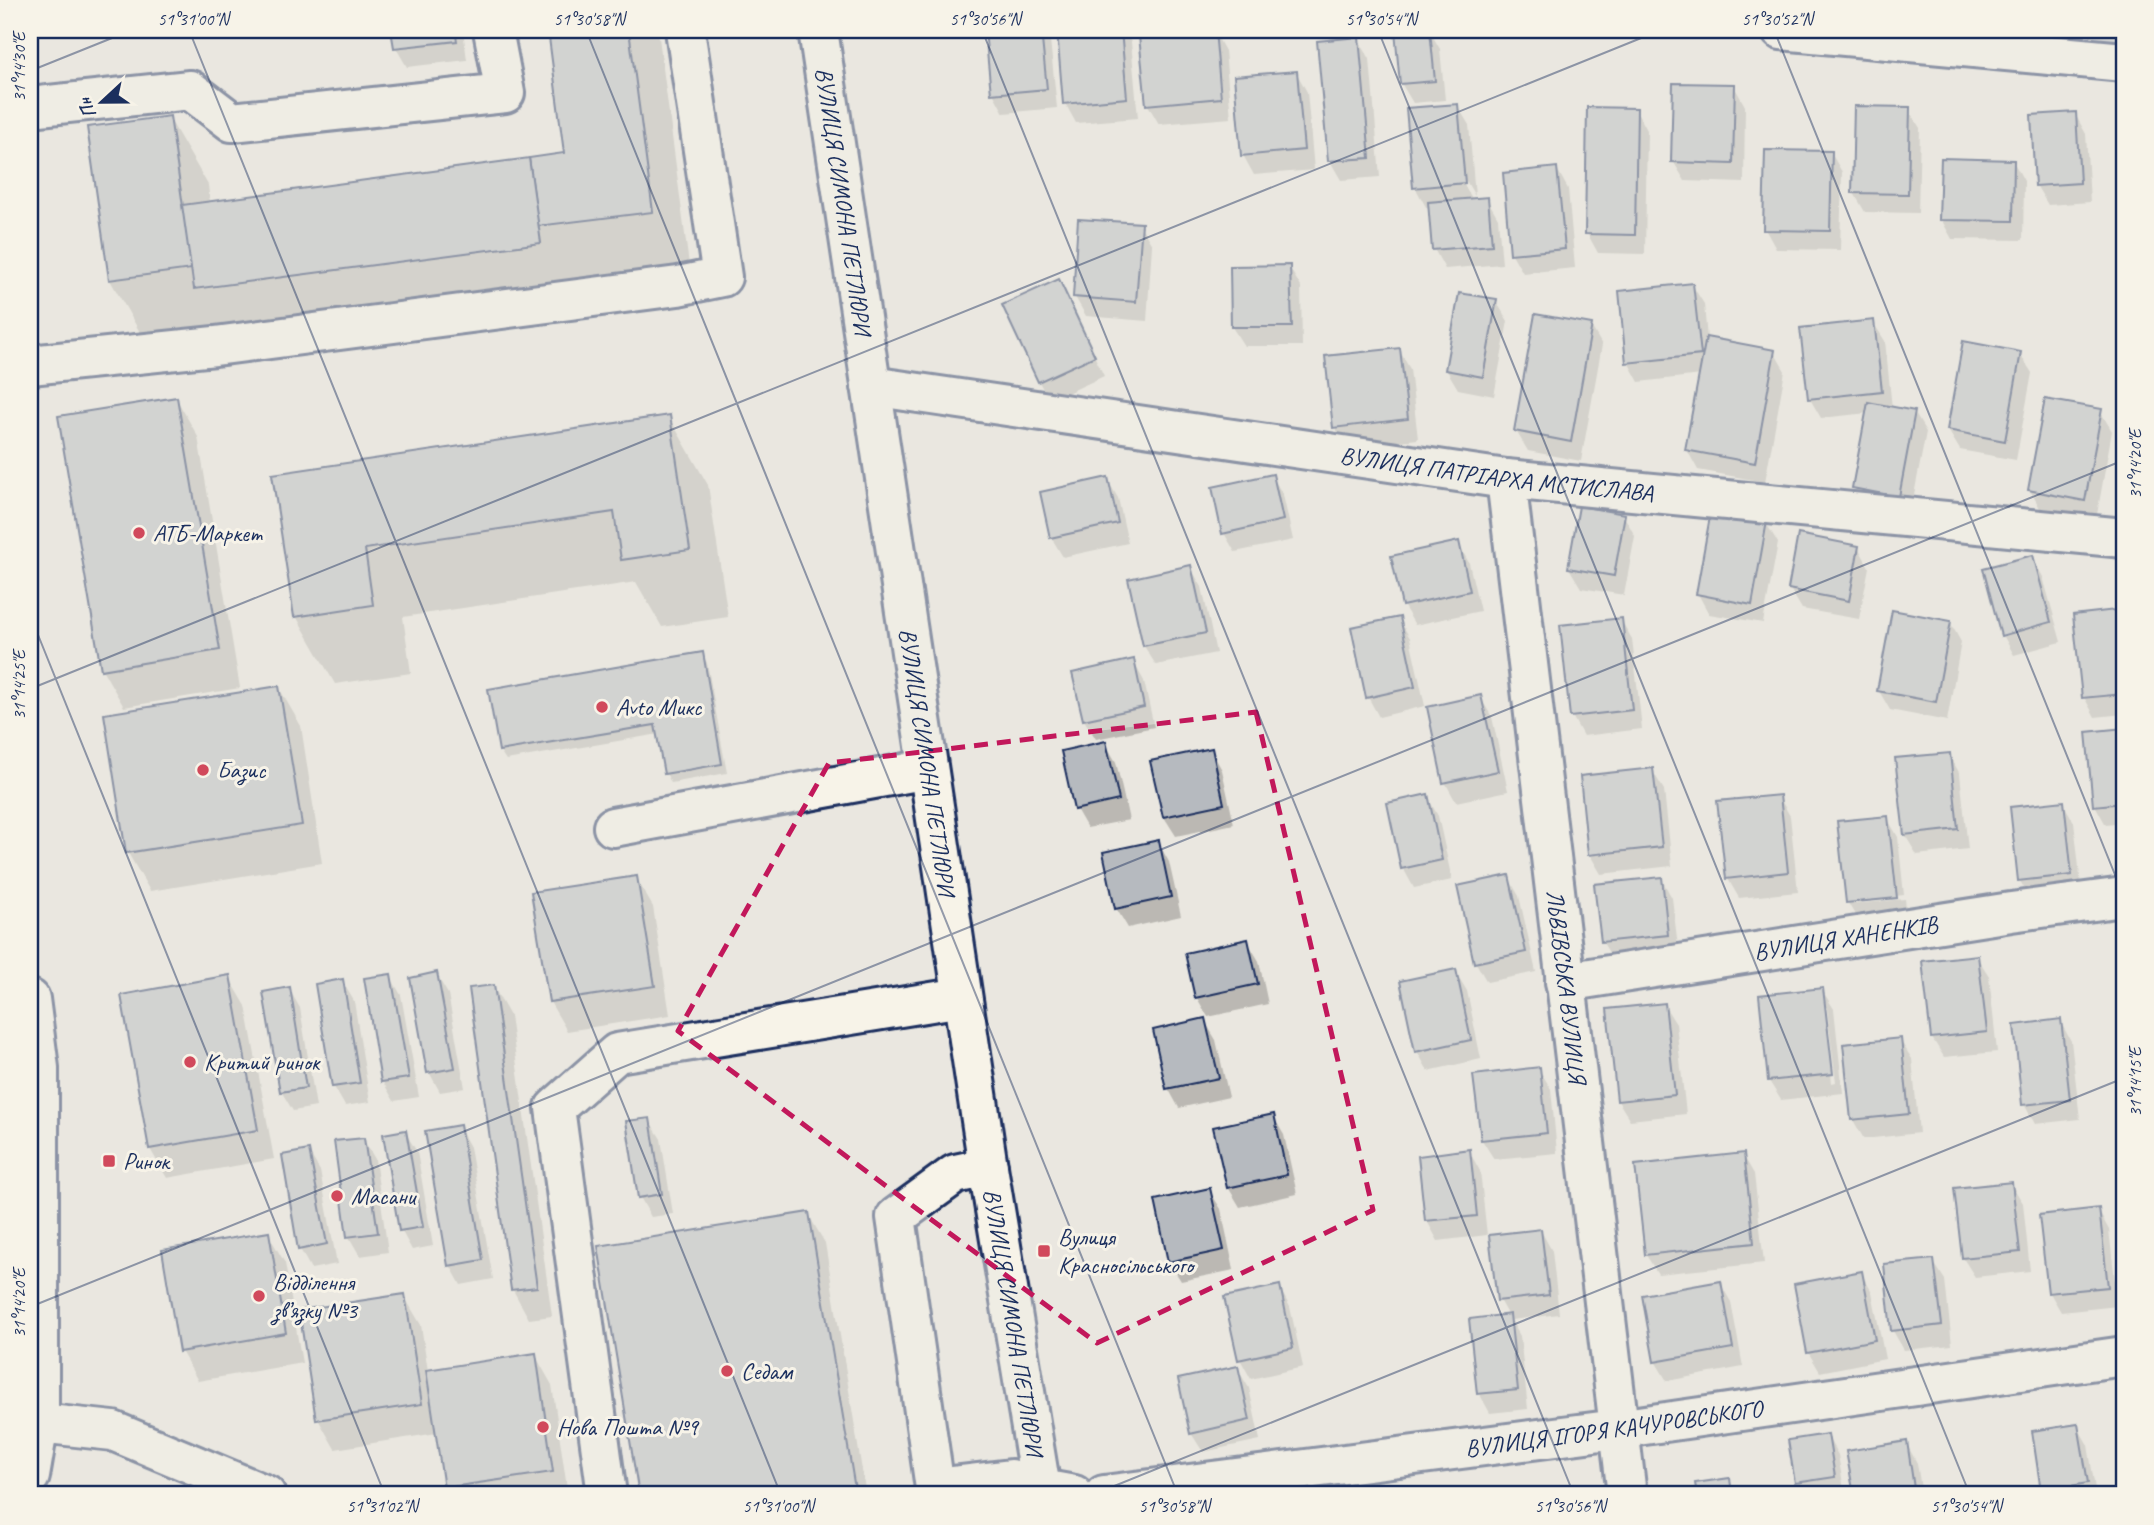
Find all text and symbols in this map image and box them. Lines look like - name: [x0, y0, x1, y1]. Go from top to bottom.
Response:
- text: 51°31'00"N: [158, 8, 232, 30]
- text: 51°30'58"N: [554, 8, 628, 30]
- text: 51°30'56"N: [950, 8, 1024, 30]
- text: 51°30'54"N: [1346, 8, 1420, 30]
- text: 51°30'52"N: [1742, 8, 1816, 30]
- text: 31°14'30"E: [8, 30, 30, 102]
- north arrow: [66, 66, 136, 136]
- street label: ВУЛИЦЯ СИМОНА ПЕТЛЮРИ: [809, 66, 879, 340]
- text: Пн: [72, 93, 102, 122]
- text: 31°14'20"E: [2124, 427, 2146, 499]
- street label: ВУЛИЦЯ ПАТРІАРХА МСТИСЛАВА: [1338, 440, 1655, 508]
- place label: АТБ-Маркет: [153, 518, 263, 548]
- marker: АТБ-Маркет: [131, 525, 147, 541]
- street label: ВУЛИЦЯ СИМОНА ПЕТЛЮРИ: [893, 626, 963, 901]
- text: 31°14'25"E: [8, 648, 30, 720]
- place label: Avto Микс: [616, 692, 703, 722]
- marker: Avto Микс: [594, 699, 610, 715]
- place label: Базис: [217, 755, 267, 786]
- marker: Базис: [195, 762, 211, 778]
- street label: ЛЬВІВСЬКА ВУЛИЦЯ: [1540, 888, 1593, 1088]
- street label: ВУЛИЦЯ ХАНЕНКІВ: [1752, 909, 1941, 967]
- text: 31°14'15"E: [2124, 1045, 2146, 1117]
- place label: Критий ринок: [204, 1047, 322, 1077]
- marker: Критий ринок: [182, 1054, 198, 1070]
- place label: Ринок: [123, 1146, 171, 1176]
- marker: Ринок: [101, 1153, 117, 1169]
- place label: Масани: [351, 1181, 418, 1211]
- street label: ВУЛИЦЯ СИМОНА ПЕТЛЮРИ: [977, 1187, 1051, 1461]
- marker: Масани: [329, 1188, 345, 1204]
- place label: Вулиця Красносільського: [1058, 1222, 1196, 1280]
- marker: Вулиця Красносільського: [1036, 1243, 1052, 1259]
- text: 31°14'20"E: [8, 1266, 30, 1338]
- place label: Відділення зв’язку №3: [270, 1267, 359, 1326]
- marker: Відділення зв’язку №3: [251, 1288, 267, 1304]
- place label: Седам: [741, 1356, 794, 1386]
- marker: Седам: [719, 1363, 735, 1379]
- street label: ВУЛИЦЯ ІГОРЯ КАЧУРОВСЬКОГО: [1463, 1393, 1767, 1463]
- place label: Нова Пошта №9: [557, 1412, 700, 1442]
- marker: Нова Пошта №9: [535, 1419, 551, 1435]
- text: 51°31'02"N: [347, 1495, 421, 1517]
- text: 51°31'00"N: [743, 1495, 817, 1517]
- text: 51°30'58"N: [1139, 1495, 1213, 1517]
- text: 51°30'56"N: [1535, 1495, 1609, 1517]
- text: 51°30'54"N: [1931, 1495, 2005, 1517]

